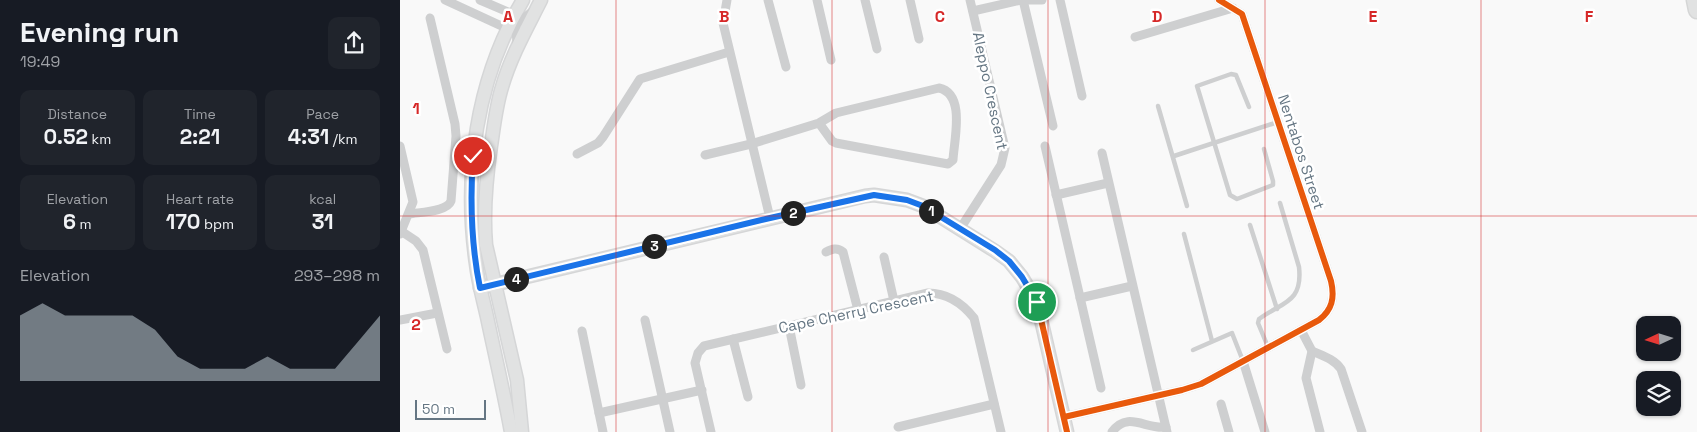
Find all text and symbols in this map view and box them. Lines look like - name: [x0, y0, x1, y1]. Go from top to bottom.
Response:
- text: A: [503, 6, 513, 27]
- text: B: [719, 6, 729, 27]
- text: C: [935, 6, 945, 27]
- text: D: [1152, 6, 1162, 27]
- text: E: [1369, 6, 1378, 27]
- text: F: [1585, 6, 1594, 27]
- text: Evening run: [20, 14, 179, 50]
- button: share: [328, 17, 380, 69]
- street label: Aleppo Crescent: [969, 30, 1012, 152]
- text: 19:49: [20, 51, 60, 72]
- street label: Nentabos Street: [1274, 92, 1329, 212]
- text: 1: [412, 98, 420, 119]
- text: Distance: [48, 105, 107, 123]
- text: Time: [184, 105, 216, 123]
- text: Pace: [306, 105, 339, 123]
- text: 0.52: [43, 123, 88, 150]
- text: 2:21: [180, 123, 220, 150]
- text: 4:31: [288, 123, 329, 150]
- text: km: [88, 130, 111, 148]
- text: /km: [329, 130, 358, 148]
- pin: [452, 135, 494, 177]
- icon: check: [459, 142, 487, 170]
- text: Elevation: [47, 190, 108, 208]
- text: Heart rate: [166, 190, 234, 208]
- text: kcal: [309, 190, 336, 208]
- pin: 1: [918, 198, 944, 224]
- pin: 2: [780, 200, 806, 226]
- text: 1: [928, 202, 935, 220]
- text: 2: [789, 204, 798, 222]
- text: 6: [63, 208, 76, 235]
- text: 170: [166, 208, 200, 235]
- text: 31: [312, 208, 334, 235]
- text: m: [76, 215, 92, 233]
- text: bpm: [200, 215, 234, 233]
- pin: 3: [642, 234, 666, 258]
- text: 3: [650, 237, 659, 255]
- text: Elevation: [20, 265, 90, 286]
- text: 293–298 m: [294, 265, 380, 286]
- pin: 4: [504, 266, 528, 292]
- text: 4: [512, 270, 521, 288]
- pin: [1016, 281, 1058, 323]
- street label: Cape Cherry Crescent: [777, 286, 935, 337]
- icon: arrive: [1023, 288, 1051, 316]
- text: 2: [411, 314, 421, 335]
- north arrow: [1636, 316, 1681, 361]
- map controls: [1636, 316, 1681, 416]
- button: layers: [1636, 371, 1681, 416]
- scale bar: [415, 397, 486, 420]
- text: 50 m: [422, 400, 455, 418]

